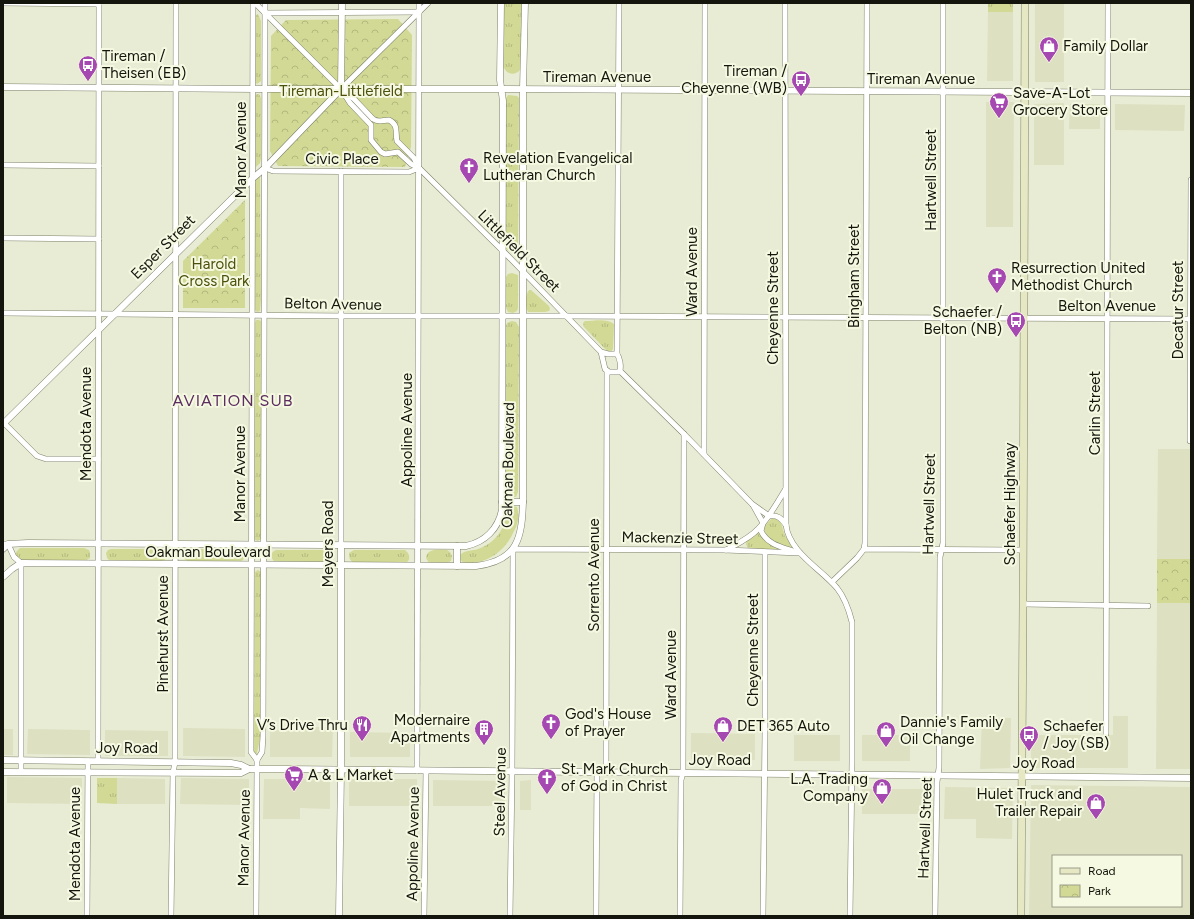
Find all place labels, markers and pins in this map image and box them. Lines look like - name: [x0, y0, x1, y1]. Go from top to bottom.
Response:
- shop icon: Family Dollar: [1038, 35, 1060, 63]
- place label: Family Dollar: [1063, 37, 1148, 55]
- place label: Tireman / Theisen (EB): [102, 47, 186, 82]
- bus stop icon: Tireman / Theisen (EB): [77, 54, 99, 82]
- place label: Tireman / Cheyenne (WB): [681, 62, 787, 97]
- bus stop icon: Tireman / Cheyenne (WB): [790, 69, 812, 97]
- place label: Save-A-Lot Grocery Store: [1013, 84, 1108, 119]
- supermarket icon: Save-A-Lot Grocery Store: [988, 91, 1010, 119]
- place label: Revelation Evangelical Lutheran Church: [483, 149, 632, 184]
- church icon: Revelation Evangelical Lutheran Church: [458, 156, 480, 184]
- place label: Resurrection United Methodist Church: [1011, 259, 1145, 294]
- church icon: Resurrection United Methodist Church: [986, 266, 1008, 294]
- place label: Schaefer / Belton (NB): [924, 303, 1002, 338]
- bus stop icon: Schaefer / Belton (NB): [1005, 310, 1027, 338]
- place label: God's House of Prayer: [565, 705, 651, 740]
- place label: Modernaire Apartments: [391, 711, 470, 746]
- church icon: God's House of Prayer: [540, 712, 562, 740]
- place label: Dannie's Family Oil Change: [900, 713, 1003, 748]
- restaurant icon: V’s Drive Thru: [351, 714, 373, 742]
- shop icon: DET 365 Auto: [712, 715, 734, 743]
- place label: V’s Drive Thru: [257, 716, 348, 734]
- place label: DET 365 Auto: [737, 717, 830, 735]
- place label: Schaefer / Joy (SB): [1043, 717, 1109, 752]
- building icon: Modernaire Apartments: [473, 718, 495, 746]
- shop icon: Dannie's Family Oil Change: [875, 720, 897, 748]
- bus stop icon: Schaefer / Joy (SB): [1018, 724, 1040, 752]
- place label: St. Mark Church of God in Christ: [561, 760, 668, 795]
- supermarket icon: A & L Market: [283, 764, 305, 792]
- place label: A & L Market: [308, 766, 393, 784]
- church icon: St. Mark Church of God in Christ: [536, 767, 558, 795]
- place label: L.A. Trading Company: [790, 770, 868, 805]
- shop icon: L.A. Trading Company: [871, 777, 893, 805]
- place label: Hulet Truck and Trailer Repair: [977, 785, 1082, 820]
- shop icon: Hulet Truck and Trailer Repair: [1085, 792, 1107, 820]

